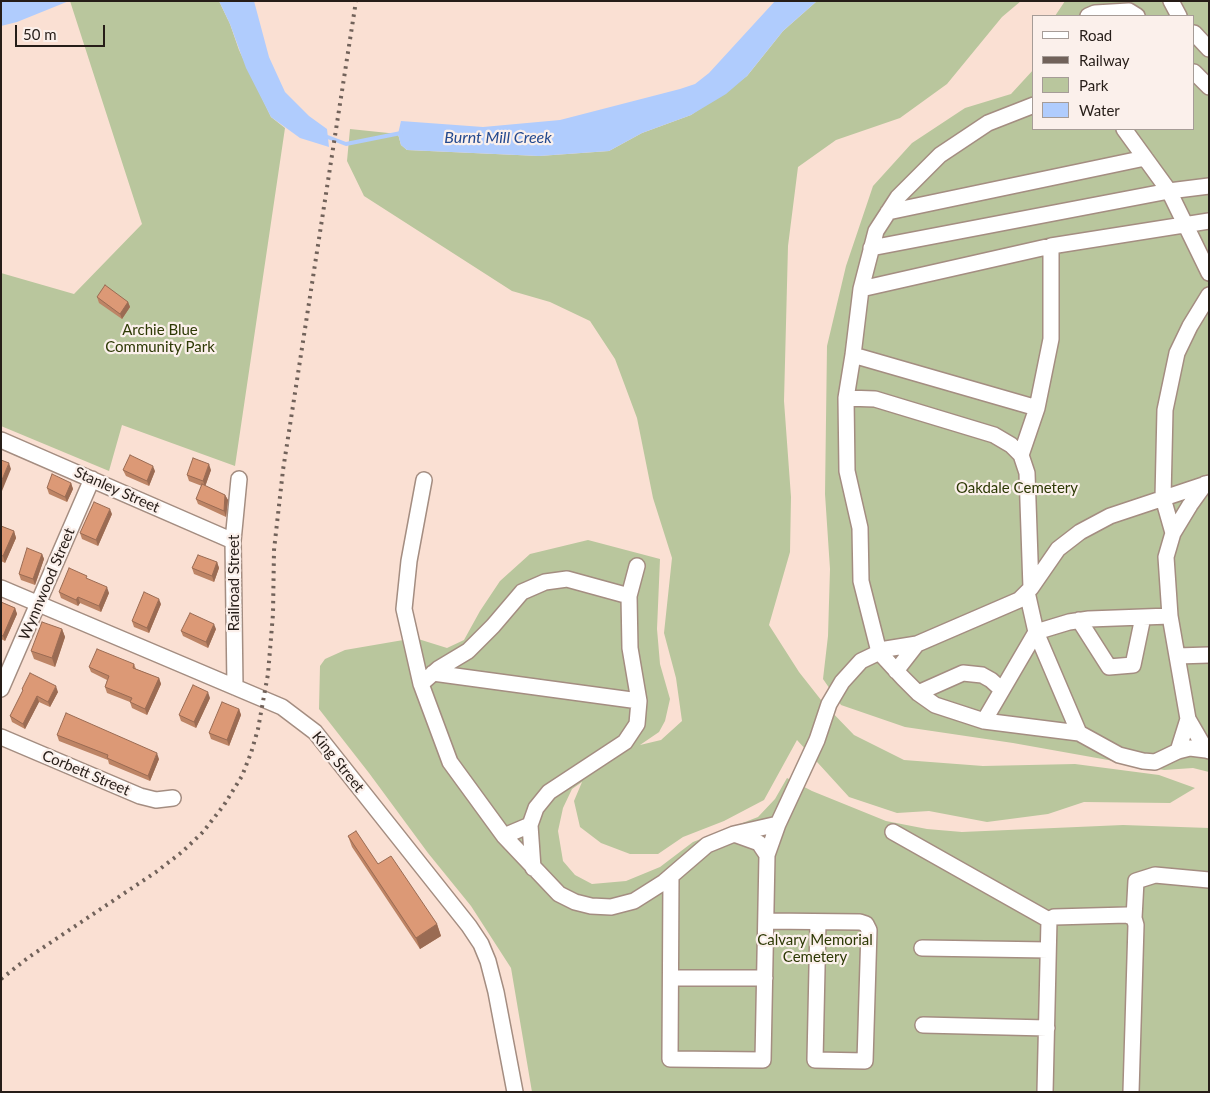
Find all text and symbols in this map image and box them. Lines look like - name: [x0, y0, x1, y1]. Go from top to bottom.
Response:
- scale bar: [18, 15, 108, 47]
- legend: [1032, 15, 1195, 130]
- text: 50 m: [23, 25, 57, 43]
- text: Road: [1079, 26, 1112, 44]
- text: Railway: [1079, 51, 1130, 69]
- text: Park: [1079, 76, 1108, 94]
- text: Water: [1079, 101, 1120, 119]
- water label: Burnt Mill Creek: [444, 128, 552, 148]
- park label: Archie Blue Community Park: [105, 321, 215, 356]
- street label: Stanley Street: [72, 463, 162, 517]
- park label: Oakdale Cemetery: [956, 479, 1078, 497]
- street label: Wynnwood Street: [15, 525, 79, 643]
- street label: Railroad Street: [225, 535, 243, 631]
- street label: King Street: [308, 728, 368, 796]
- street label: Corbett Street: [39, 746, 133, 800]
- park label: Calvary Memorial Cemetery: [757, 931, 873, 966]

